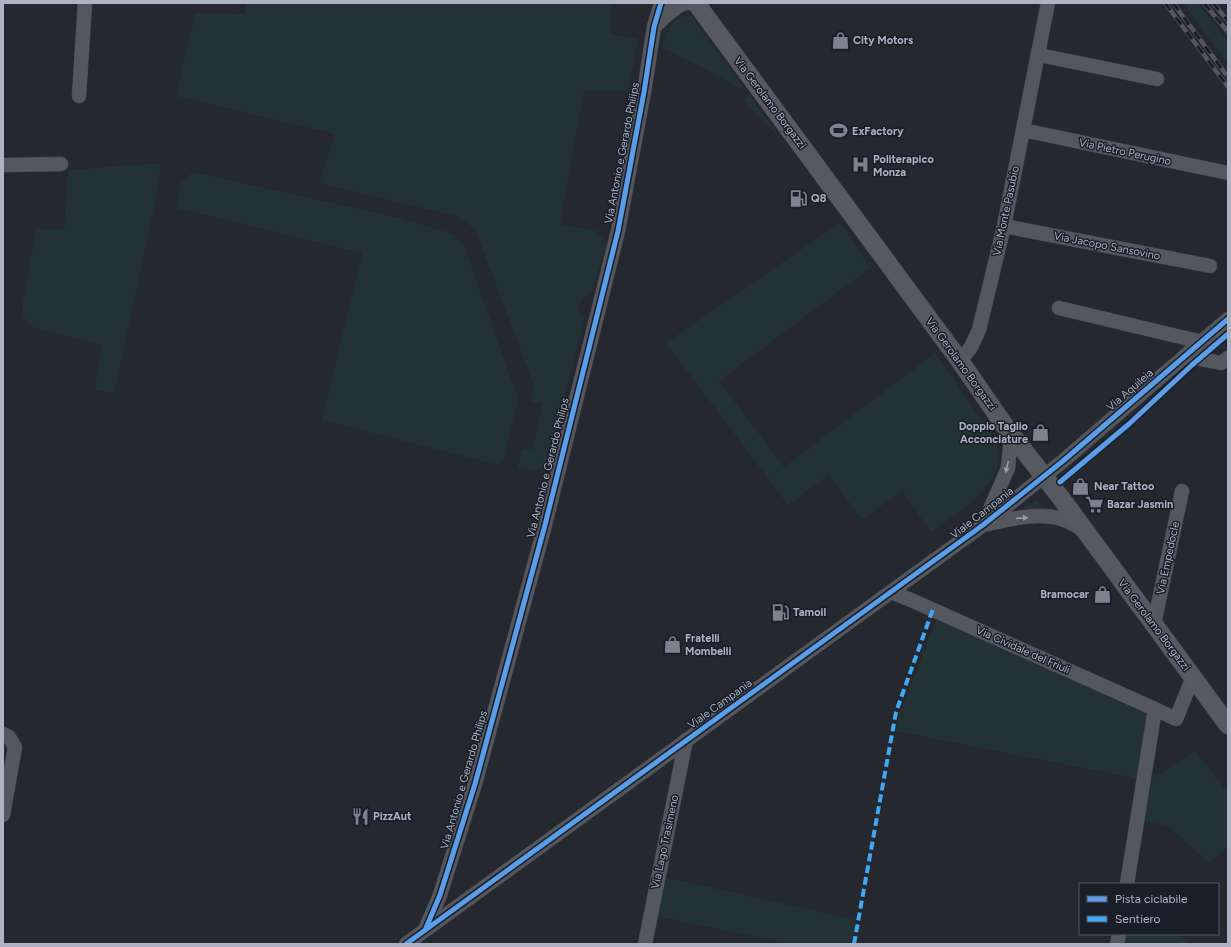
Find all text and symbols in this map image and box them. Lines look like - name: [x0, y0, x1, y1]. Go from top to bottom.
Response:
- shop icon: City Motors: [830, 30, 850, 50]
- place label: City Motors: [853, 34, 913, 47]
- street label: Via Gerolamo Borgazzi: [731, 54, 809, 152]
- street label: Via Antonio e Gerardo Philips: [602, 81, 642, 225]
- sports icon: ExFactory: [829, 121, 849, 141]
- place label: ExFactory: [852, 125, 904, 138]
- street label: Via Pietro Perugino: [1078, 136, 1172, 168]
- place label: Politerapico Monza: [873, 153, 934, 179]
- hospital icon: Politerapico Monza: [850, 155, 870, 175]
- street label: Via Monte Pasubio: [990, 165, 1022, 257]
- fuel station icon: Q8: [788, 188, 808, 208]
- place label: Q8: [811, 192, 827, 205]
- street label: Via Jacopo Sansovino: [1053, 229, 1161, 263]
- street label: Via Gerolamo Borgazzi: [923, 315, 999, 413]
- street label: Via Aquileia: [1104, 366, 1156, 414]
- street label: Via Antonio e Gerardo Philips: [524, 397, 572, 539]
- place label: Doppio Taglio Acconciature: [959, 420, 1029, 446]
- shop icon: Doppio Taglio Acconciature: [1031, 422, 1051, 442]
- one-way arrow: [1003, 461, 1009, 473]
- shop icon: Near Tattoo: [1071, 476, 1091, 496]
- place label: Near Tattoo: [1094, 480, 1155, 493]
- street label: Viale Campania: [948, 484, 1016, 542]
- supermarket icon: Bazar Jasmin: [1084, 494, 1104, 514]
- place label: Bazar Jasmin: [1107, 498, 1173, 511]
- one-way arrow: [1016, 514, 1028, 521]
- street label: Via Empedocle: [1154, 520, 1182, 596]
- street label: Via Gerolamo Borgazzi: [1115, 576, 1193, 674]
- shop icon: Bramocar: [1092, 584, 1112, 604]
- place label: Bramocar: [1040, 588, 1090, 601]
- fuel station icon: Tamoil: [770, 602, 790, 622]
- place label: Tamoil: [793, 606, 826, 619]
- street label: Via Cividale del Friuli: [974, 623, 1072, 677]
- place label: Fratelli Mombelli: [685, 632, 731, 658]
- shop icon: Fratelli Mombelli: [662, 634, 682, 654]
- street label: Viale Campania: [685, 676, 755, 732]
- street label: Via Antonio e Gerardo Philips: [438, 709, 490, 851]
- street label: Via Lago Trasimeno: [649, 794, 681, 890]
- restaurant icon: PizzAut: [350, 806, 370, 826]
- place label: PizzAut: [373, 810, 412, 823]
- legend: [1079, 883, 1219, 935]
- text: Pista ciclabile: [1115, 892, 1188, 906]
- text: Sentiero: [1115, 912, 1161, 926]

